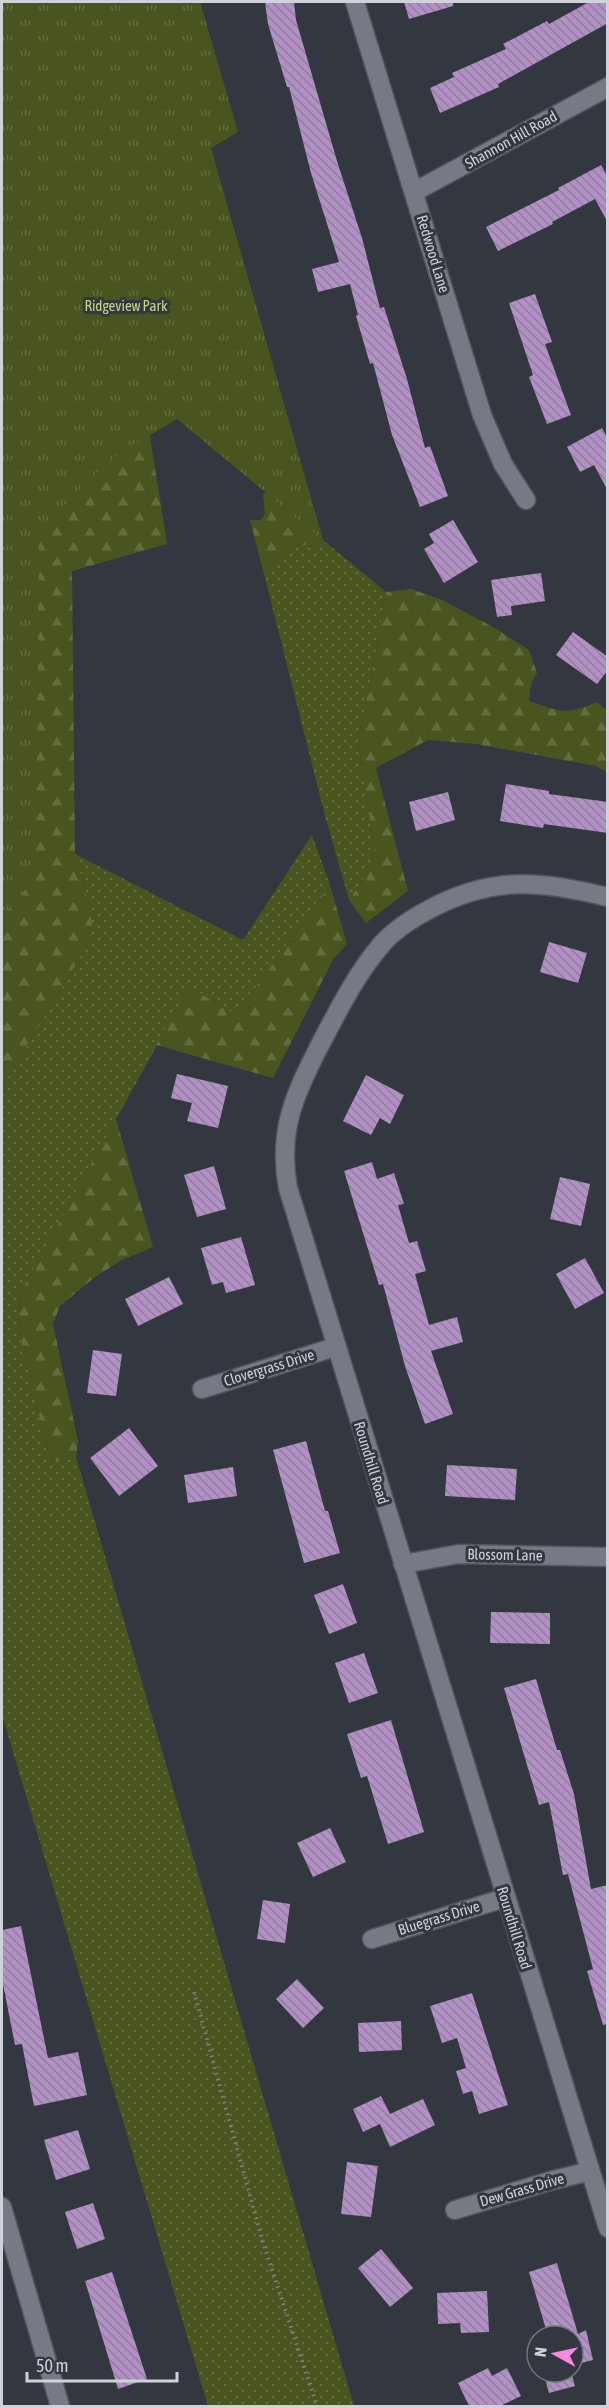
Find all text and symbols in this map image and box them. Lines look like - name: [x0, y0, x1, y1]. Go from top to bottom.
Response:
- street label: Shannon Hill Road: [462, 107, 560, 172]
- street label: Redwood Lane: [414, 213, 453, 295]
- park label: Ridgeview Park: [84, 297, 168, 314]
- street label: Clovergrass Drive: [222, 1346, 316, 1389]
- street label: Roundhill Road: [351, 1419, 392, 1506]
- street label: Blossom Lane: [467, 1545, 543, 1564]
- street label: Roundhill Road: [494, 1884, 535, 1971]
- street label: Bluegrass Drive: [396, 1897, 482, 1938]
- street label: Dew Grass Drive: [478, 2169, 566, 2210]
- north arrow: [525, 2324, 585, 2384]
- scale bar: [27, 2345, 177, 2383]
- text: N: [531, 2346, 550, 2358]
- text: 50 m: [36, 2355, 68, 2376]

